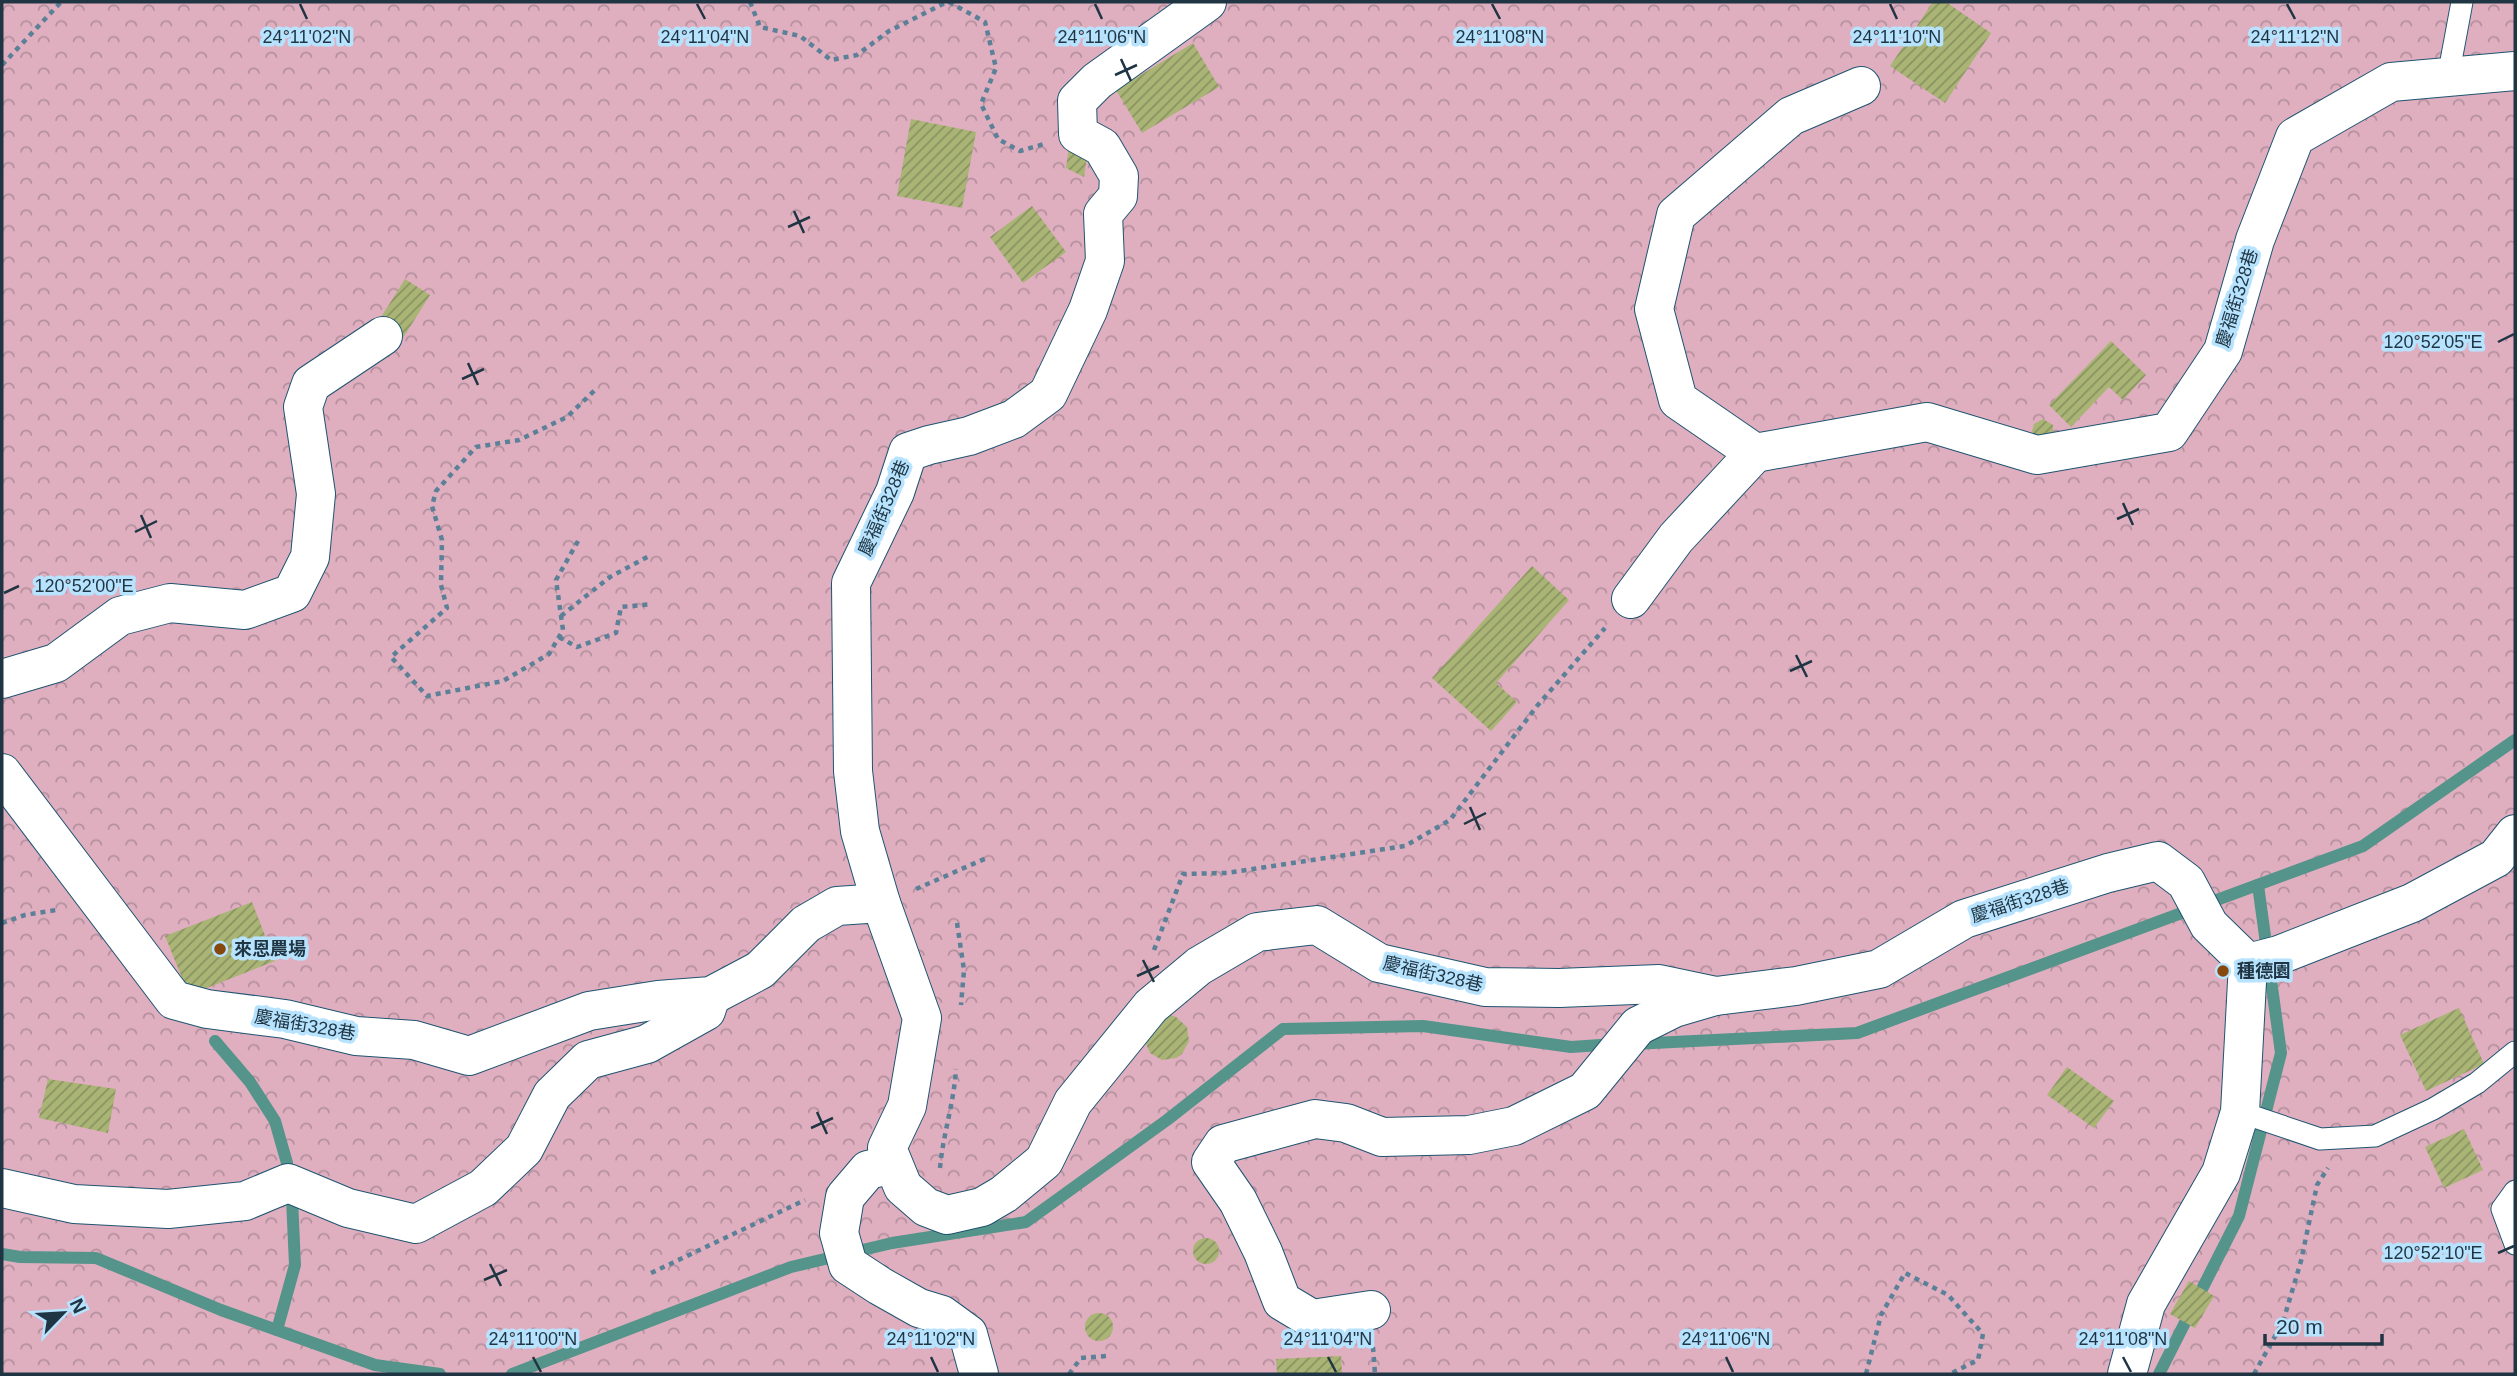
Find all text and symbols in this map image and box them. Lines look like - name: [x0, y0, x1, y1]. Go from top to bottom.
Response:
- text: 24°11'02"N: [263, 27, 351, 47]
- text: 24°11'04"N: [661, 27, 749, 47]
- text: 24°11'06"N: [1058, 27, 1146, 47]
- text: 24°11'08"N: [1456, 27, 1544, 47]
- text: 24°11'10"N: [1853, 27, 1941, 47]
- text: 24°11'12"N: [2251, 27, 2339, 47]
- street label: 慶福街328巷: [2213, 246, 2261, 350]
- text: 120°52'05"E: [2383, 332, 2483, 352]
- street label: 慶福街328巷: [855, 457, 913, 559]
- text: 120°52'00"E: [34, 576, 134, 596]
- street label: 慶福街328巷: [1968, 876, 2072, 926]
- place label: 來恩農場: [234, 939, 306, 959]
- marker: 來恩農場: [212, 941, 228, 957]
- street label: 慶福街328巷: [1381, 953, 1485, 995]
- place label: 種德園: [2237, 961, 2291, 981]
- marker: 種德園: [2215, 963, 2231, 979]
- street label: 慶福街328巷: [253, 1006, 357, 1044]
- text: 120°52'10"E: [2383, 1243, 2483, 1263]
- north arrow: [28, 1278, 98, 1348]
- text: N: [66, 1295, 90, 1317]
- scale bar: [2265, 1302, 2382, 1346]
- text: 20 m: [2276, 1315, 2323, 1338]
- text: 24°11'00"N: [489, 1329, 577, 1349]
- text: 24°11'02"N: [887, 1329, 975, 1349]
- text: 24°11'04"N: [1284, 1329, 1372, 1349]
- text: 24°11'06"N: [1682, 1329, 1770, 1349]
- text: 24°11'08"N: [2079, 1329, 2167, 1349]

